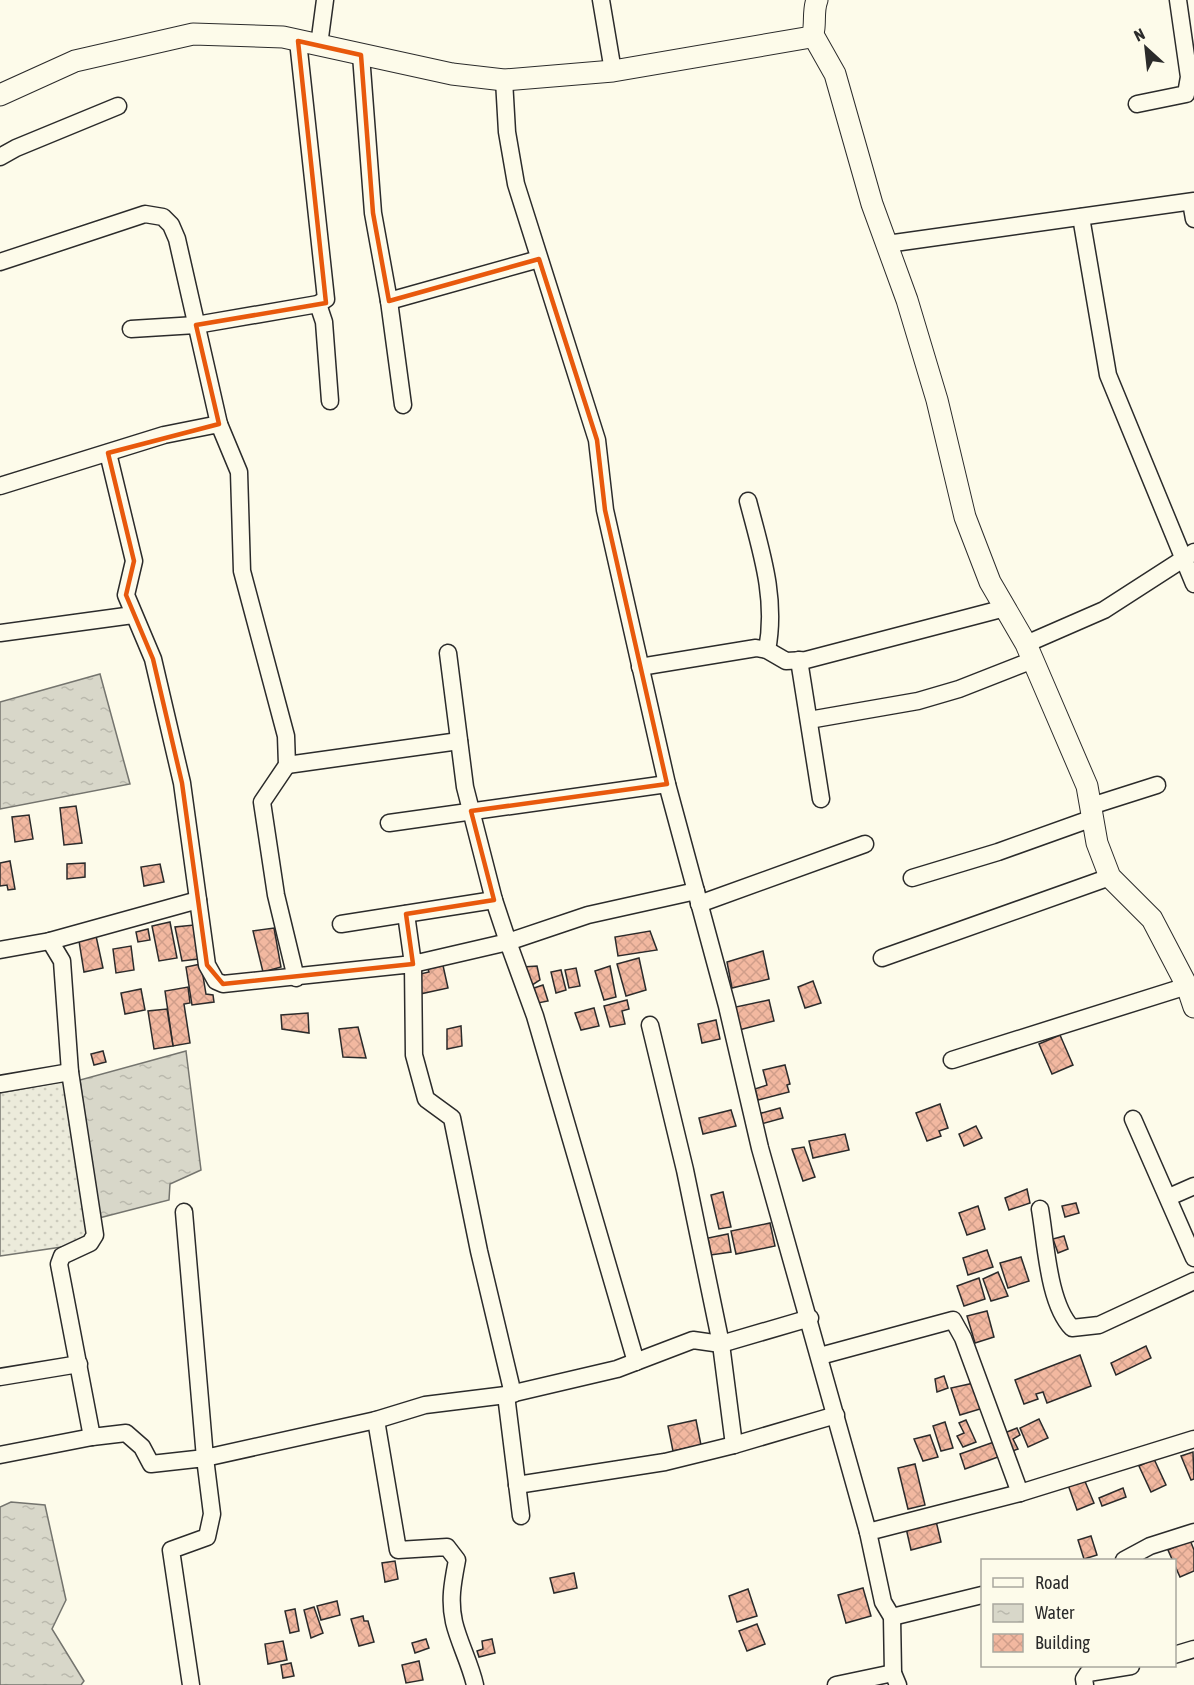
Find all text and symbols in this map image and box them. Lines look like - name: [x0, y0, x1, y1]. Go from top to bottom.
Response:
- north arrow: [1116, 18, 1176, 78]
- text: N: [1131, 24, 1147, 45]
- legend: [981, 1559, 1176, 1667]
- text: Road: [1035, 1572, 1069, 1593]
- text: Water: [1035, 1602, 1075, 1623]
- text: Building: [1035, 1632, 1090, 1653]

